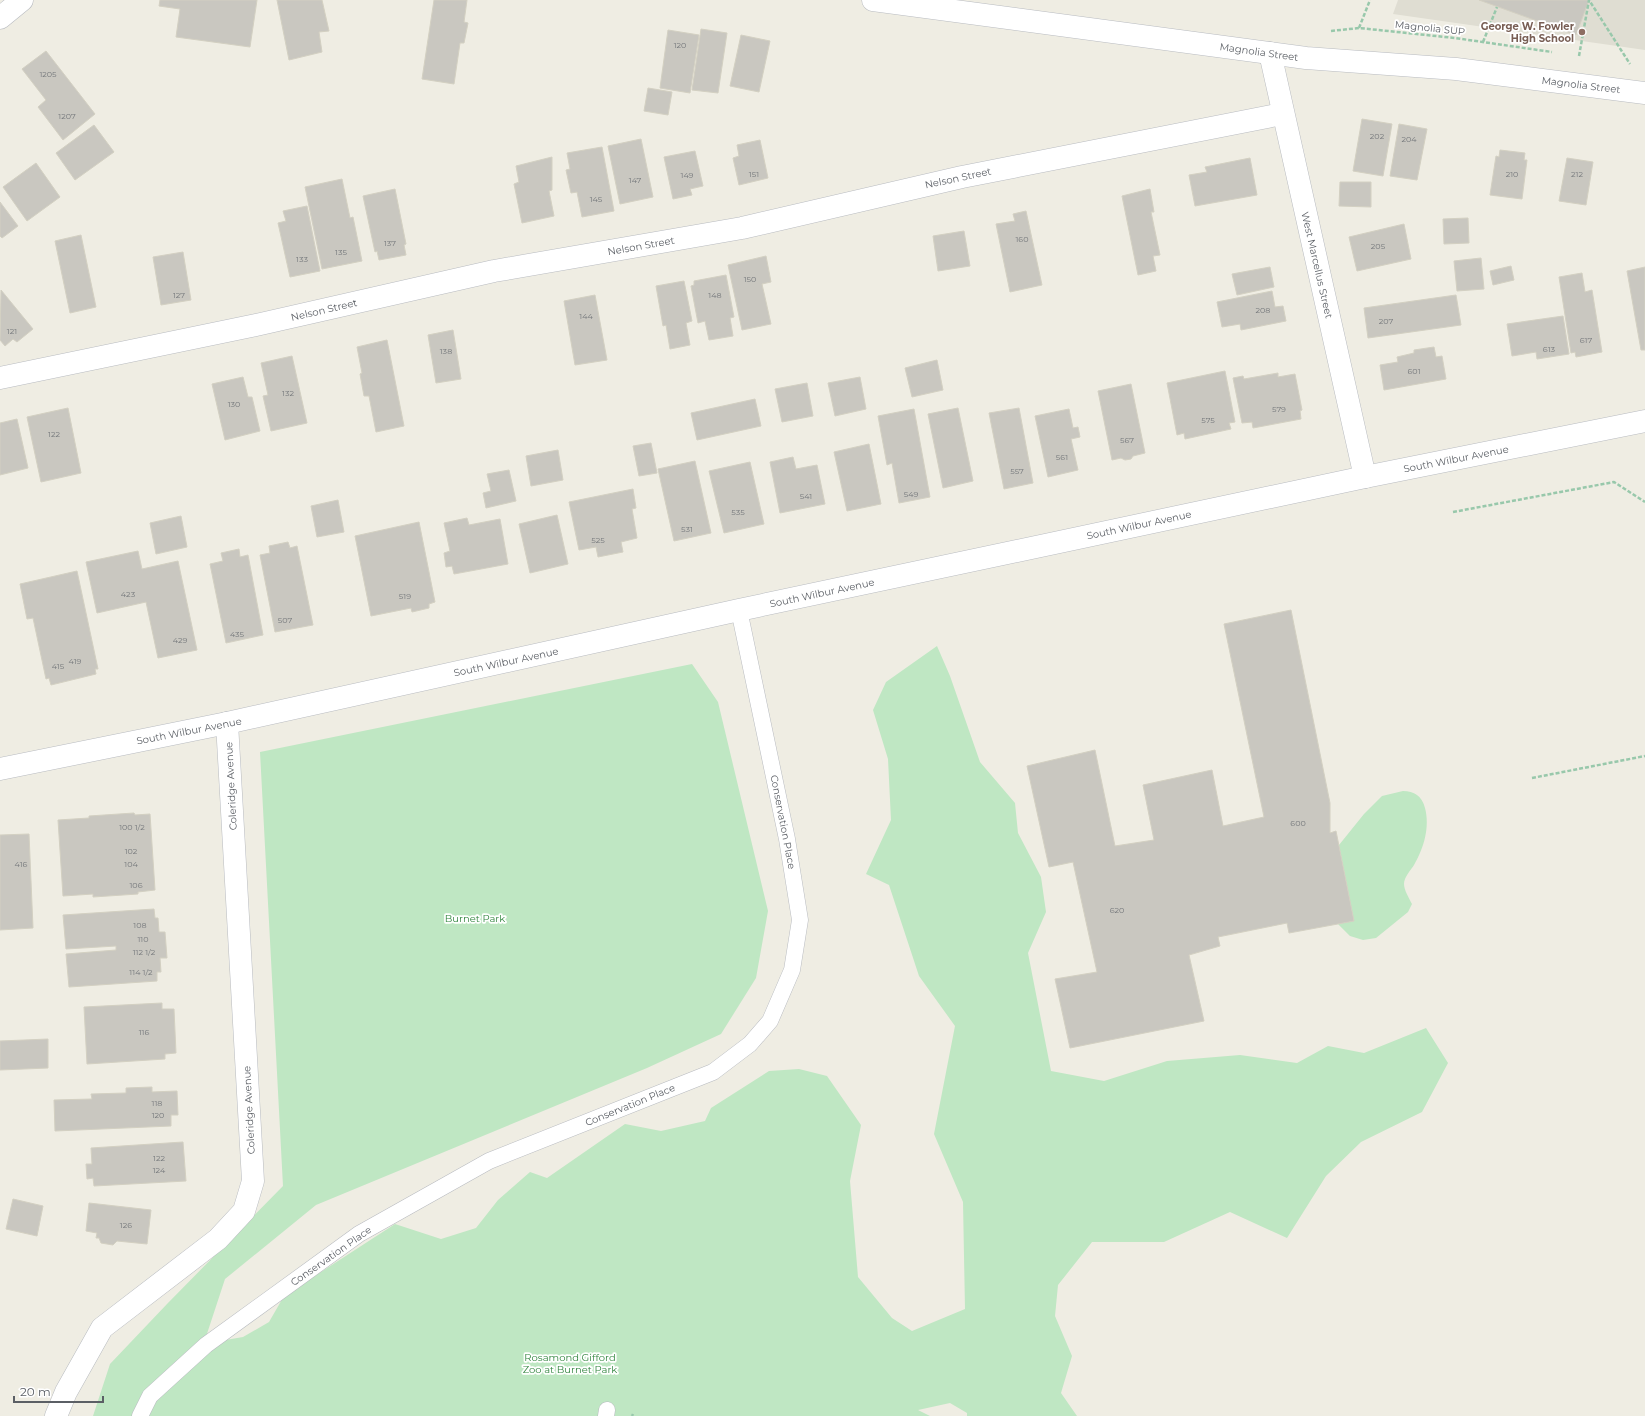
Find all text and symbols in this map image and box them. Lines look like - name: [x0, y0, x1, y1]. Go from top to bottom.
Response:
- street label: Magnolia SUP: [1394, 18, 1466, 38]
- place label: George W. Fowler High School: [1481, 20, 1575, 45]
- marker: George W. Fowler High School: [1577, 27, 1587, 37]
- house number: 120: [674, 40, 686, 50]
- street label: Magnolia Street: [1219, 40, 1299, 64]
- house number: 1205: [39, 69, 57, 79]
- street label: Magnolia Street: [1541, 74, 1621, 96]
- house number: 1207: [58, 111, 76, 121]
- house number: 202: [1370, 131, 1385, 141]
- house number: 204: [1401, 134, 1417, 144]
- street label: Nelson Street: [924, 165, 992, 191]
- house number: 151: [749, 169, 759, 179]
- house number: 210: [1506, 169, 1518, 179]
- house number: 212: [1571, 169, 1583, 179]
- house number: 149: [681, 170, 694, 180]
- house number: 147: [629, 175, 642, 185]
- house number: 145: [590, 194, 603, 204]
- street label: West Marcellus Street: [1298, 210, 1336, 320]
- street label: Nelson Street: [607, 234, 675, 258]
- house number: 160: [1015, 234, 1029, 244]
- house number: 137: [384, 238, 396, 248]
- house number: 205: [1371, 241, 1386, 251]
- house number: 135: [335, 247, 347, 257]
- house number: 133: [296, 254, 308, 264]
- house number: 150: [744, 274, 756, 284]
- house number: 127: [173, 290, 185, 300]
- house number: 148: [708, 290, 722, 300]
- street label: Nelson Street: [290, 296, 358, 324]
- house number: 208: [1256, 305, 1270, 315]
- house number: 144: [579, 311, 593, 321]
- house number: 207: [1379, 316, 1394, 326]
- house number: 121: [7, 326, 17, 336]
- house number: 617: [1580, 335, 1593, 345]
- house number: 613: [1543, 344, 1556, 354]
- house number: 138: [440, 346, 452, 356]
- house number: 601: [1407, 366, 1421, 376]
- house number: 132: [282, 388, 294, 398]
- house number: 130: [228, 399, 240, 409]
- house number: 579: [1272, 404, 1286, 414]
- house number: 575: [1201, 415, 1215, 425]
- house number: 122: [48, 429, 60, 439]
- house number: 567: [1120, 435, 1134, 445]
- street label: South Wilbur Avenue: [1402, 442, 1510, 476]
- house number: 561: [1056, 452, 1068, 462]
- house number: 557: [1010, 466, 1024, 476]
- house number: 549: [904, 489, 918, 499]
- house number: 541: [800, 491, 812, 501]
- house number: 535: [731, 507, 745, 517]
- street label: South Wilbur Avenue: [1085, 508, 1193, 542]
- house number: 531: [681, 524, 693, 534]
- house number: 525: [591, 535, 605, 545]
- street label: South Wilbur Avenue: [768, 576, 876, 610]
- house number: 423: [121, 589, 136, 599]
- house number: 519: [399, 591, 411, 601]
- house number: 507: [278, 615, 293, 625]
- house number: 435: [230, 629, 245, 639]
- house number: 429: [173, 635, 187, 645]
- street label: South Wilbur Avenue: [452, 645, 560, 679]
- house number: 419: [69, 656, 82, 666]
- house number: 415: [52, 661, 65, 671]
- street label: South Wilbur Avenue: [135, 714, 243, 748]
- street label: Coleridge Avenue: [222, 741, 240, 831]
- street label: Conservation Place: [767, 774, 799, 870]
- house number: 600: [1290, 818, 1306, 828]
- house number: 100 1/2: [119, 822, 145, 832]
- house number: 102: [125, 846, 138, 856]
- house number: 416: [15, 859, 28, 869]
- house number: 104: [124, 859, 138, 869]
- house number: 106: [129, 880, 143, 890]
- house number: 620: [1110, 905, 1124, 915]
- park label: Burnet Park: [445, 912, 505, 925]
- house number: 108: [133, 920, 147, 930]
- house number: 110: [137, 934, 149, 944]
- house number: 112 1/2: [133, 947, 156, 957]
- house number: 114 1/2: [129, 967, 153, 977]
- house number: 116: [139, 1027, 149, 1037]
- street label: Coleridge Avenue: [240, 1065, 258, 1155]
- street label: Conservation Place: [583, 1081, 677, 1129]
- house number: 118: [152, 1098, 162, 1108]
- house number: 120: [152, 1110, 164, 1120]
- house number: 122: [153, 1153, 165, 1163]
- house number: 124: [153, 1165, 166, 1175]
- house number: 126: [120, 1220, 132, 1230]
- street label: Conservation Place: [288, 1223, 374, 1289]
- park label: Rosamond Gifford Zoo at Burnet Park: [523, 1351, 617, 1376]
- scale bar: [14, 1378, 103, 1404]
- text: 20 m: [20, 1384, 51, 1399]

